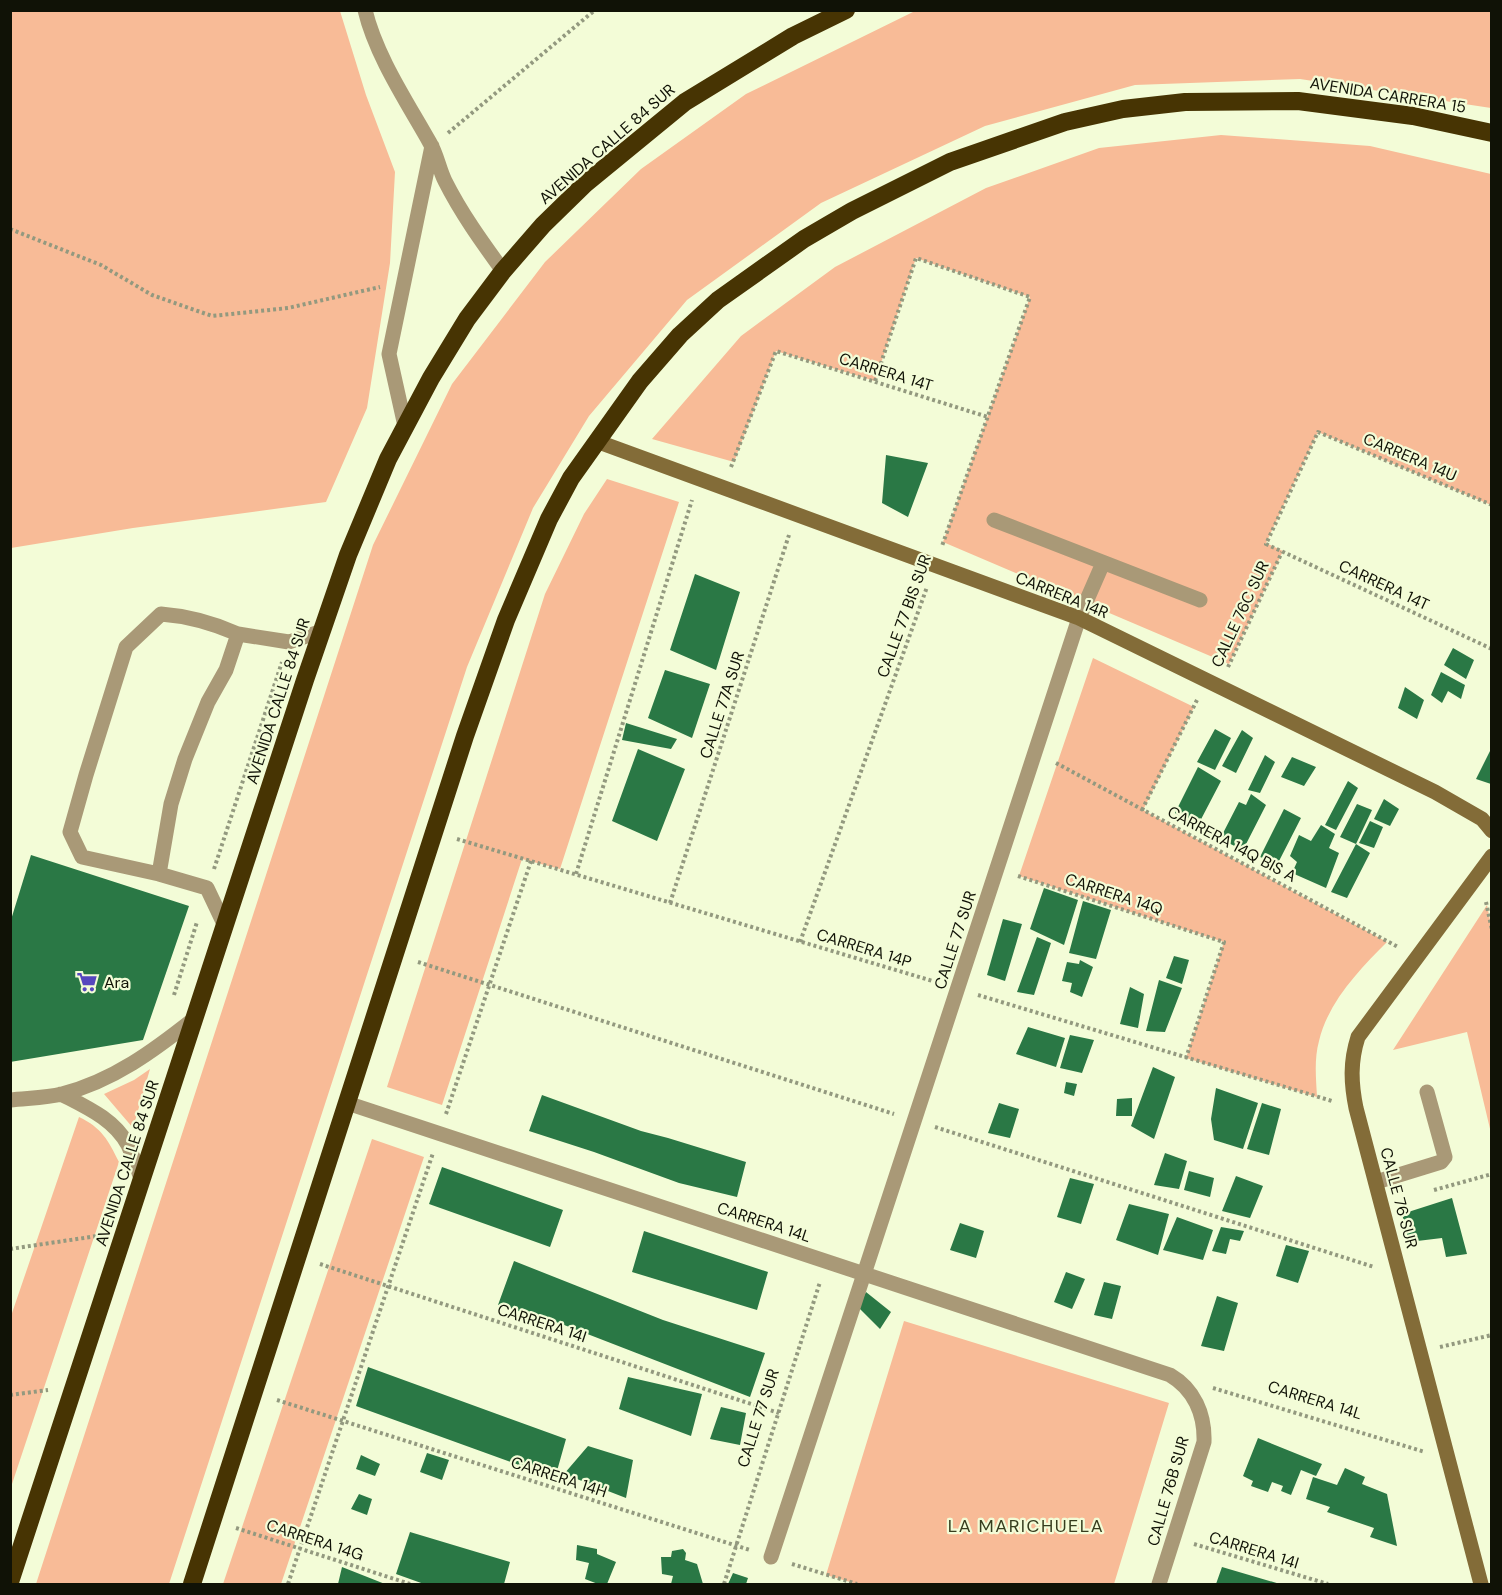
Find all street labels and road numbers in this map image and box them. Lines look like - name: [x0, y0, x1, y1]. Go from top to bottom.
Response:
- street label: AVENIDA CARRERA 15: [1308, 72, 1468, 118]
- street label: AVENIDA CALLE 84 SUR: [535, 79, 679, 209]
- street label: CARRERA 14T: [836, 348, 936, 396]
- street label: CARRERA 14U: [1360, 428, 1460, 486]
- street label: CALLE 77 BIS SUR: [872, 552, 936, 680]
- street label: CARRERA 14T: [1335, 555, 1433, 615]
- street label: CALLE 76C SUR: [1206, 557, 1274, 671]
- street label: CARRERA 14R: [1012, 567, 1112, 623]
- street label: AVENIDA CALLE 84 SUR: [241, 615, 315, 787]
- street label: CALLE 77A SUR: [695, 649, 749, 761]
- street label: CARRERA 14Q BIS A: [1164, 801, 1300, 887]
- street label: CARRERA 14Q: [1063, 868, 1165, 920]
- street label: CALLE 77 SUR: [929, 888, 981, 992]
- street label: CARRERA 14P: [814, 924, 914, 972]
- street label: AVENIDA CALLE 84 SUR: [90, 1077, 164, 1249]
- street label: CALLE 76 SUR: [1375, 1145, 1423, 1251]
- street label: CARRERA 14L: [714, 1197, 814, 1247]
- street label: CARRERA 14I: [495, 1299, 589, 1347]
- street label: CALLE 77 SUR: [732, 1366, 784, 1470]
- street label: CARRERA 14L: [1265, 1376, 1365, 1424]
- street label: CALLE 76B SUR: [1142, 1434, 1194, 1548]
- street label: CARRERA 14H: [508, 1452, 610, 1502]
- street label: CARRERA 14G: [264, 1514, 366, 1566]
- street label: CARRERA 14I: [1207, 1526, 1301, 1574]

